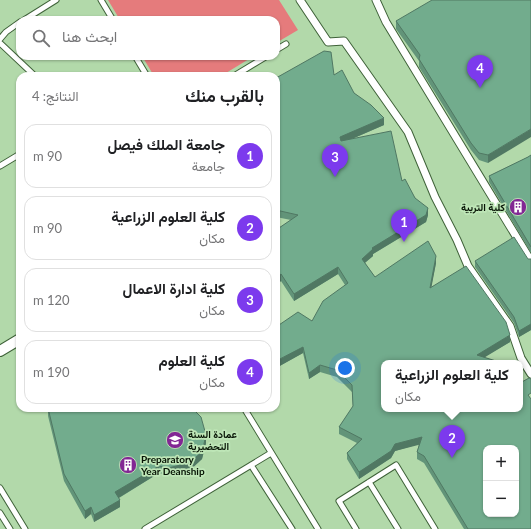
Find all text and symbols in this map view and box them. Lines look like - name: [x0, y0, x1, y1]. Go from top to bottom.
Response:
- search box: [16, 16, 280, 60]
- icon: search: [30, 27, 52, 49]
- text: ابحث هنا: [62, 27, 117, 45]
- pin: 4: [467, 55, 493, 88]
- text: بالقرب منك: [185, 85, 264, 106]
- text: النتائج: 4: [32, 88, 79, 104]
- text: جامعة الملك فيصل: [108, 135, 225, 153]
- pin: 3: [322, 144, 348, 177]
- text: 90 m: [33, 148, 62, 164]
- text: 1: [246, 148, 254, 164]
- text: جامعة: [192, 158, 225, 174]
- building icon: كلية التربية: [508, 197, 528, 217]
- place label: كلية التربية: [461, 201, 505, 214]
- text: كلية العلوم الزراعية: [111, 207, 225, 225]
- pin: 1: [391, 209, 417, 242]
- text: 90 m: [33, 220, 62, 236]
- text: 2: [246, 220, 254, 236]
- text: مكان: [199, 230, 225, 246]
- text: كلية ادارة الاعمال: [123, 279, 225, 297]
- text: 120 m: [33, 292, 70, 308]
- text: 3: [246, 292, 254, 308]
- text: مكان: [199, 302, 225, 318]
- text: كلية العلوم: [159, 351, 225, 369]
- your location: [335, 358, 355, 378]
- popup: [381, 360, 523, 412]
- text: 190 m: [33, 364, 70, 380]
- text: 4: [246, 364, 254, 380]
- text: كلية العلوم الزراعية: [395, 365, 509, 383]
- text: مكان: [199, 374, 225, 390]
- text: مكان: [395, 388, 421, 404]
- pin: 2: [439, 425, 465, 458]
- place label: عمادة السنة التحضيرية: [188, 428, 237, 453]
- school or university icon: عمادة السنة التحضيرية: [165, 430, 185, 450]
- map controls: [483, 445, 519, 517]
- button: +: [483, 445, 519, 481]
- place label: Preparatory Year Deanship: [140, 453, 205, 477]
- building icon: Preparatory Year Deanship: [118, 455, 138, 475]
- button: −: [483, 481, 519, 517]

